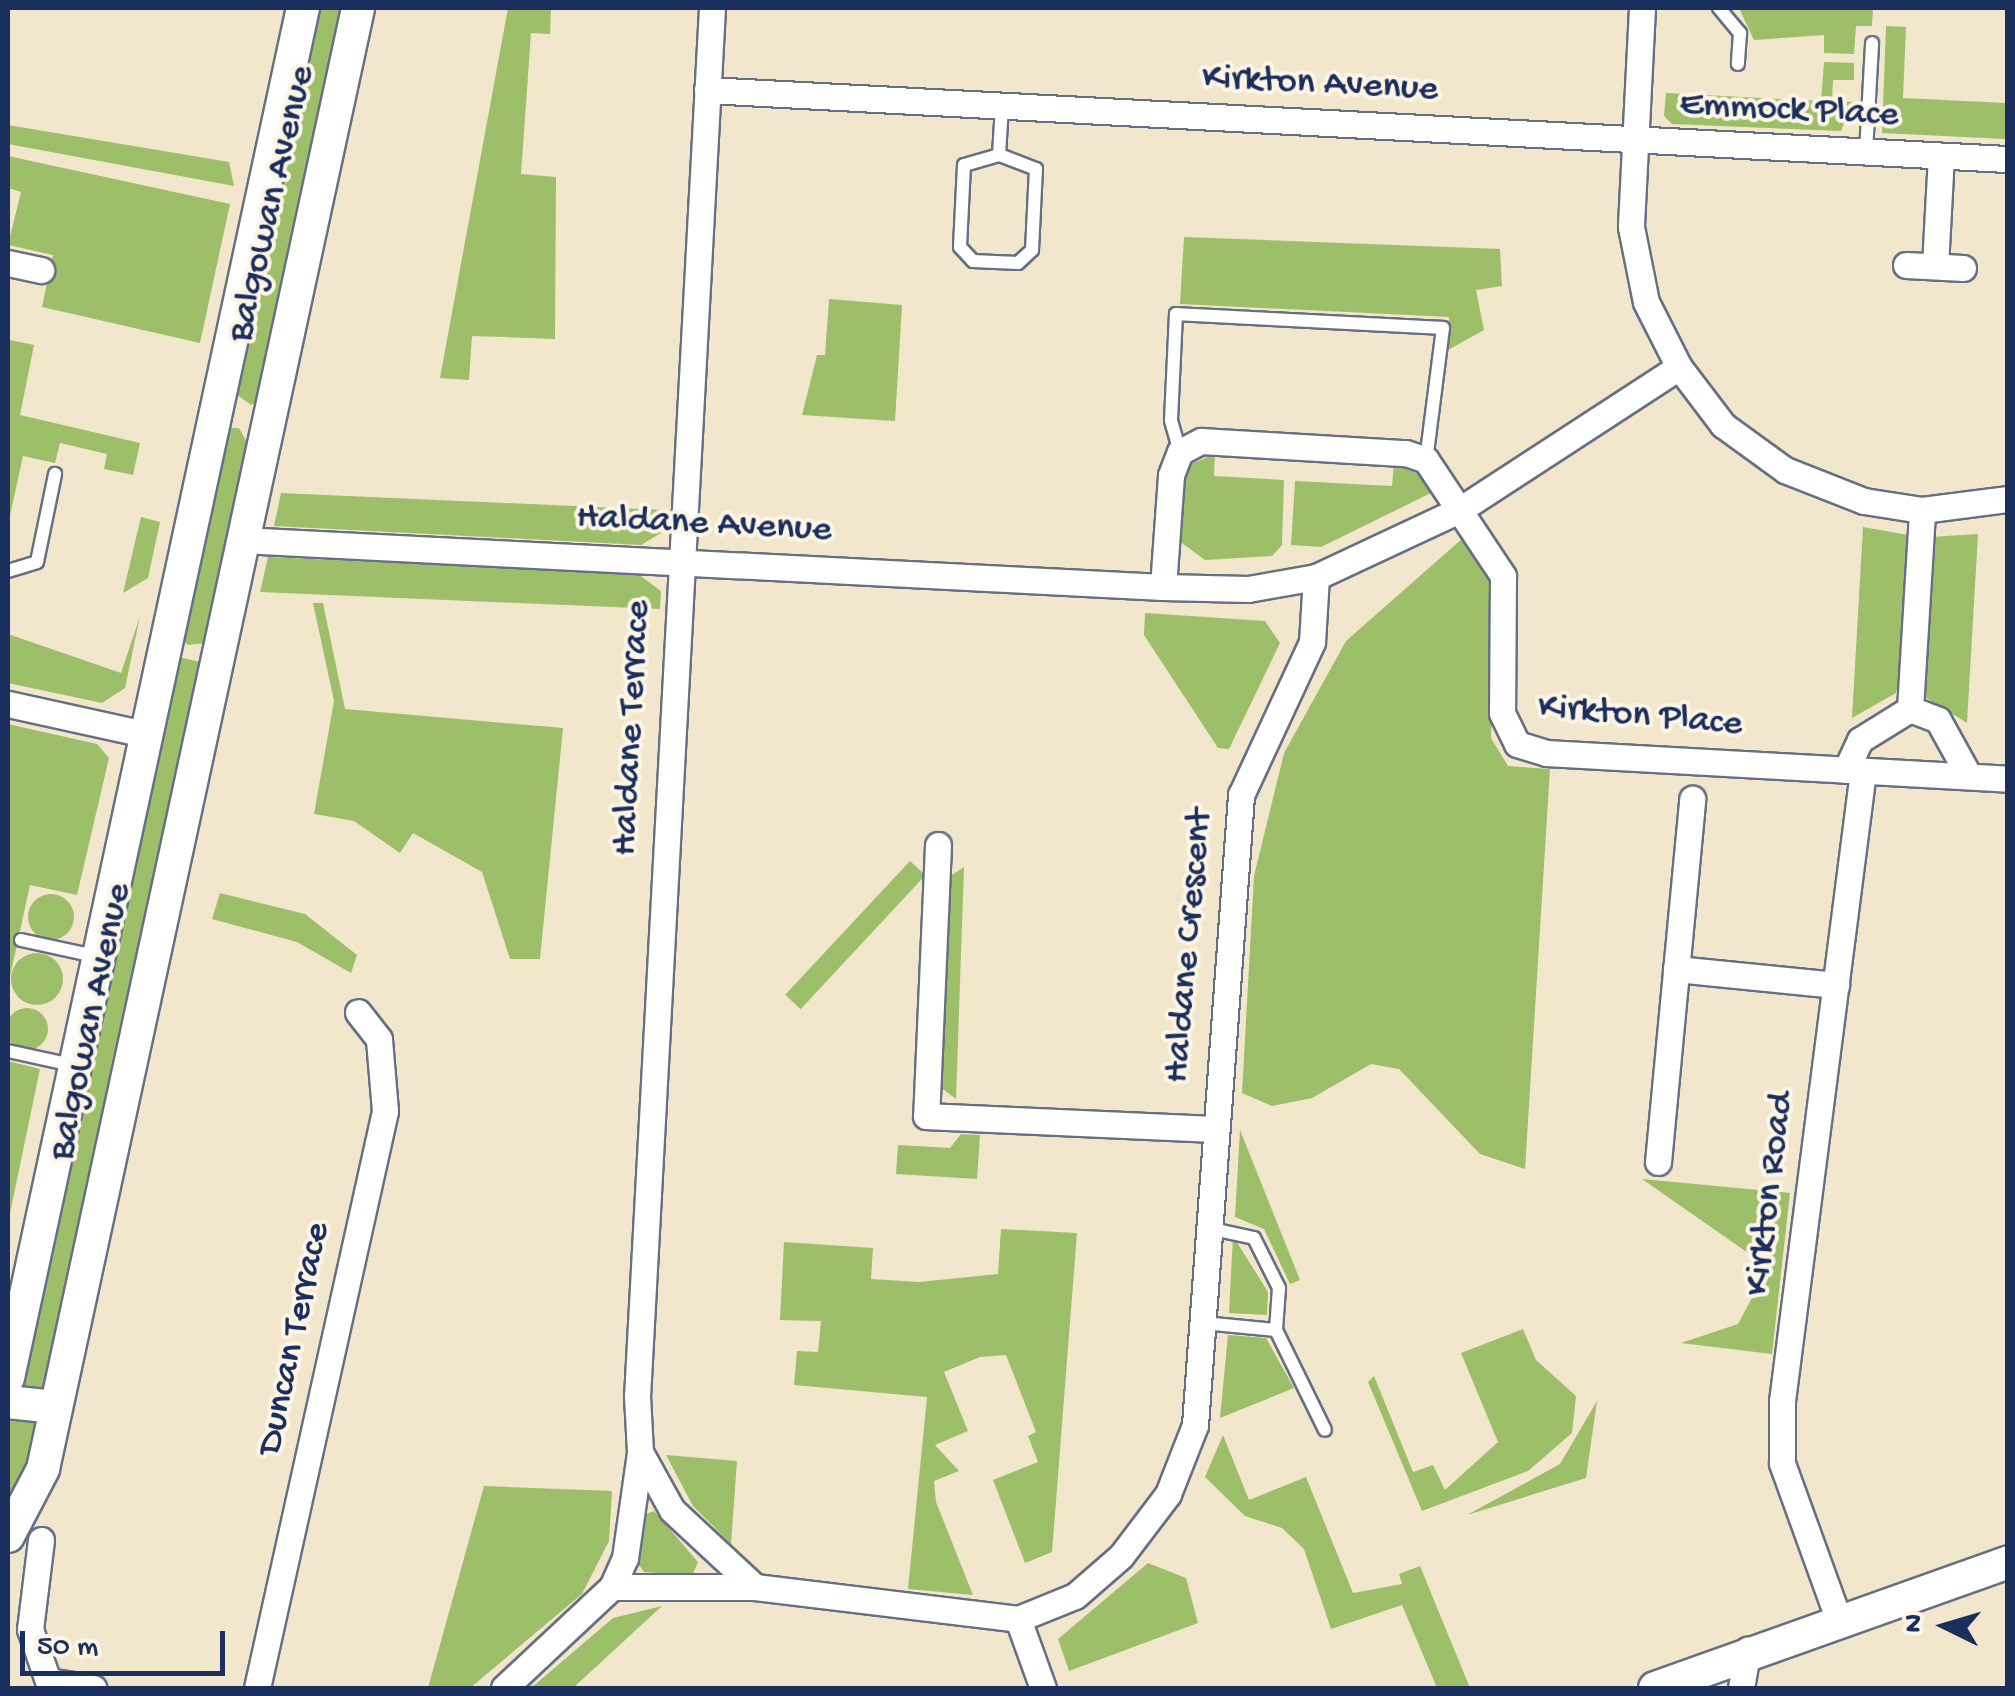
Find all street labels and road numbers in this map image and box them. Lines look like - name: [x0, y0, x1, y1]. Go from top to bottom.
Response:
- street label: Kirkton Avenue: [1201, 56, 1439, 114]
- street label: Balgowan Avenue: [219, 61, 327, 347]
- street label: Emmock Place: [1678, 82, 1900, 140]
- street label: Haldane Avenue: [575, 496, 833, 554]
- street label: Haldane Terrace: [604, 599, 662, 857]
- street label: Kirkton Place: [1536, 685, 1744, 749]
- street label: Haldane Crescent: [1155, 807, 1225, 1085]
- street label: Balgowan Avenue: [40, 879, 144, 1165]
- street label: Kirkton Road: [1736, 1090, 1806, 1298]
- street label: Duncan Terrace: [249, 1219, 343, 1459]

